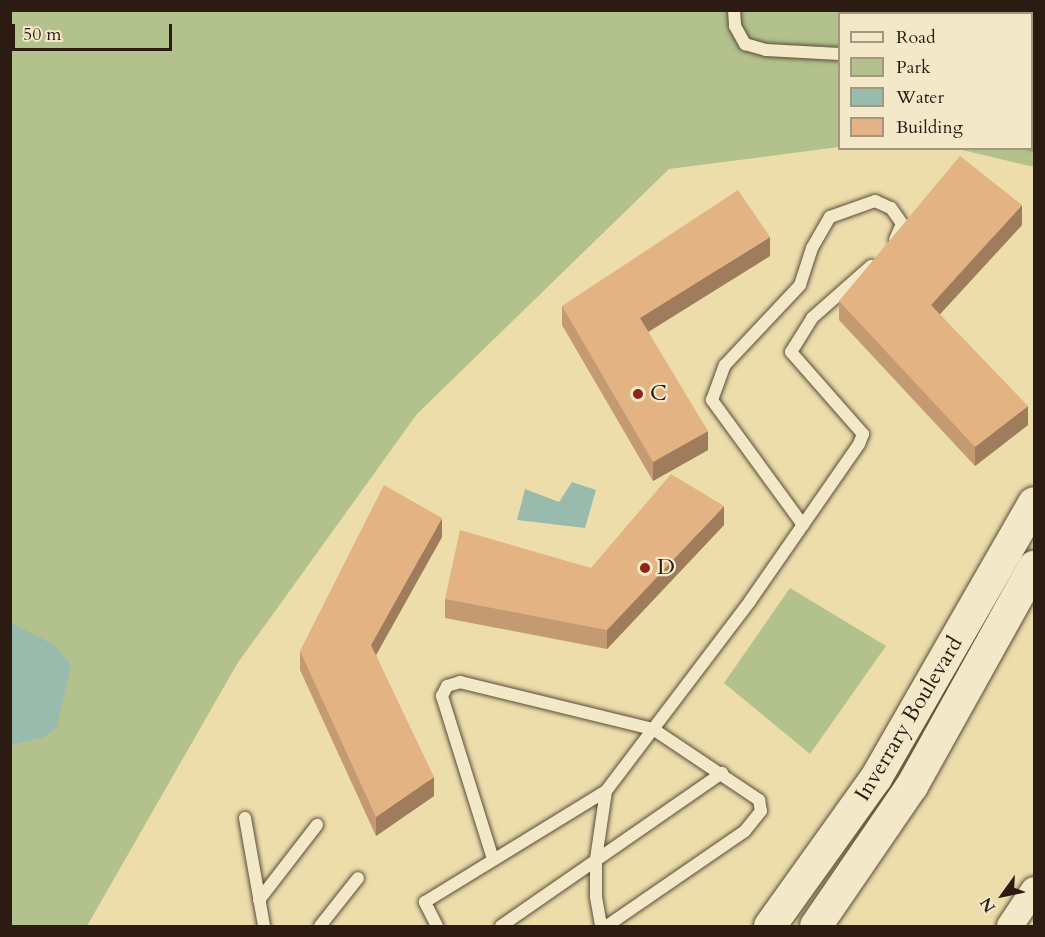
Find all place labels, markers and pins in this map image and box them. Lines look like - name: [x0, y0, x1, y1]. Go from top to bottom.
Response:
- place label: C: [650, 381, 667, 407]
- marker: C: [631, 387, 645, 401]
- place label: D: [657, 555, 675, 581]
- marker: D: [638, 561, 652, 575]

